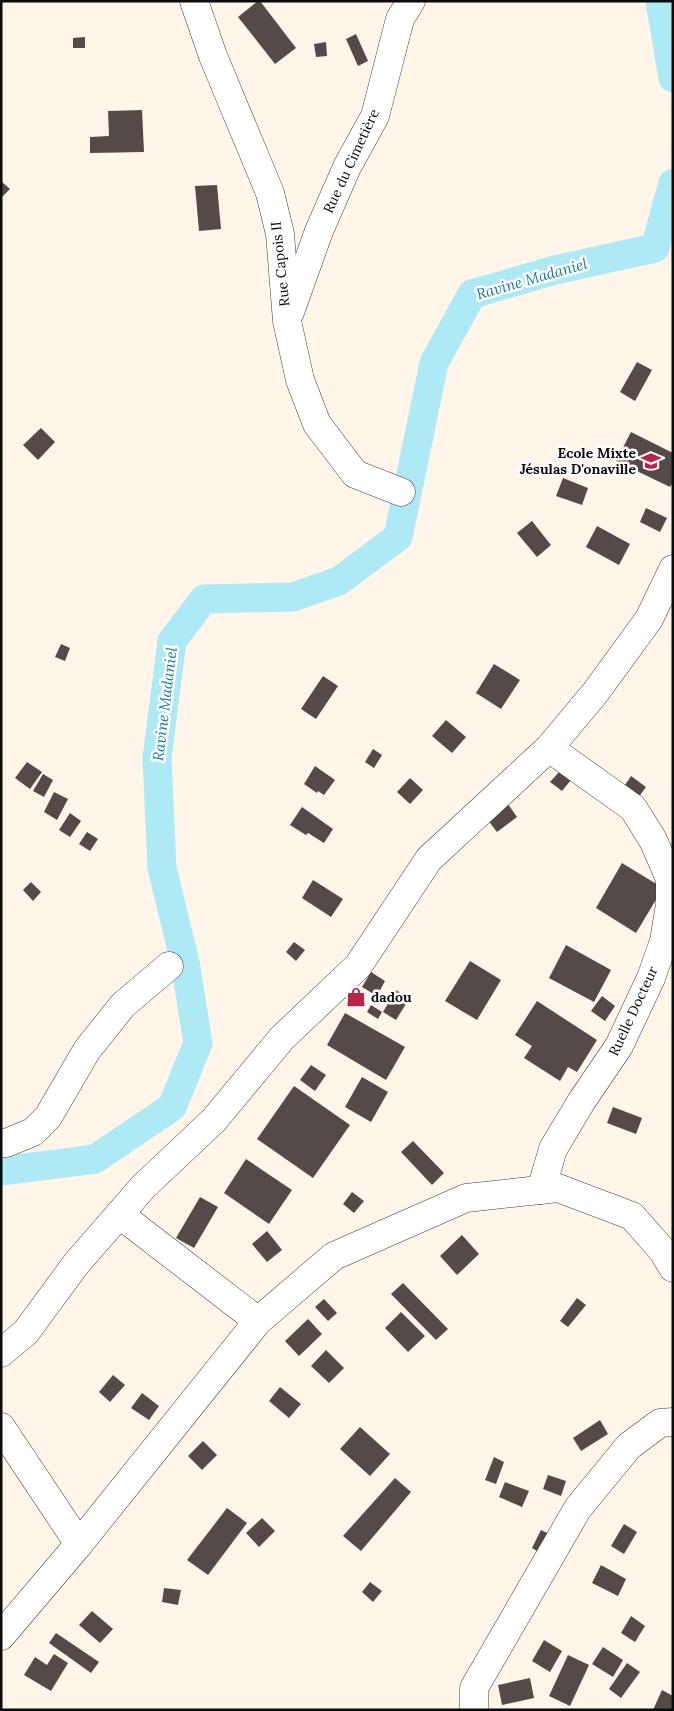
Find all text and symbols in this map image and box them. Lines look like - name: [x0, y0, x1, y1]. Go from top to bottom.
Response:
- street label: Rue du Cimetière: [319, 106, 383, 216]
- street label: Rue Capois II: [267, 221, 293, 307]
- water label: Ravine Madaniel: [474, 253, 590, 303]
- place label: Ecole Mixte Jésulas D'onaville: [520, 444, 636, 478]
- school or university icon: Ecole Mixte Jésulas D'onaville: [640, 450, 662, 472]
- water label: Ravine Madaniel: [148, 645, 181, 762]
- street label: Ruelle Docteur: [604, 963, 662, 1059]
- shop icon: dadou: [345, 986, 367, 1008]
- place label: dadou: [371, 988, 412, 1006]

